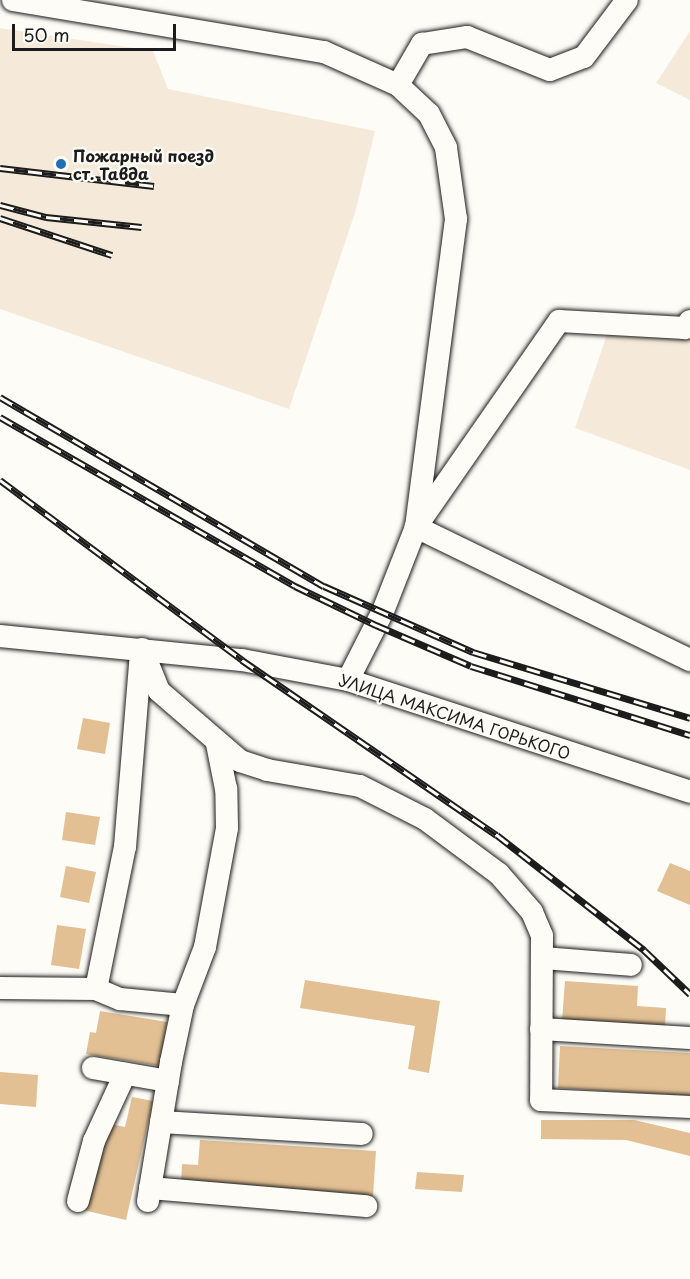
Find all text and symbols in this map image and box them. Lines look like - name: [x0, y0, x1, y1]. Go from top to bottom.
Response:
- scale bar: [15, 12, 178, 50]
- text: 50 m: [23, 21, 70, 48]
- place label: Пожарный поезд ст. Тавда: [73, 145, 214, 183]
- marker: Пожарный поезд ст. Тавда: [54, 157, 68, 171]
- street label: УЛИЦА МАКСИМА ГОРЬКОГО: [337, 669, 573, 763]

